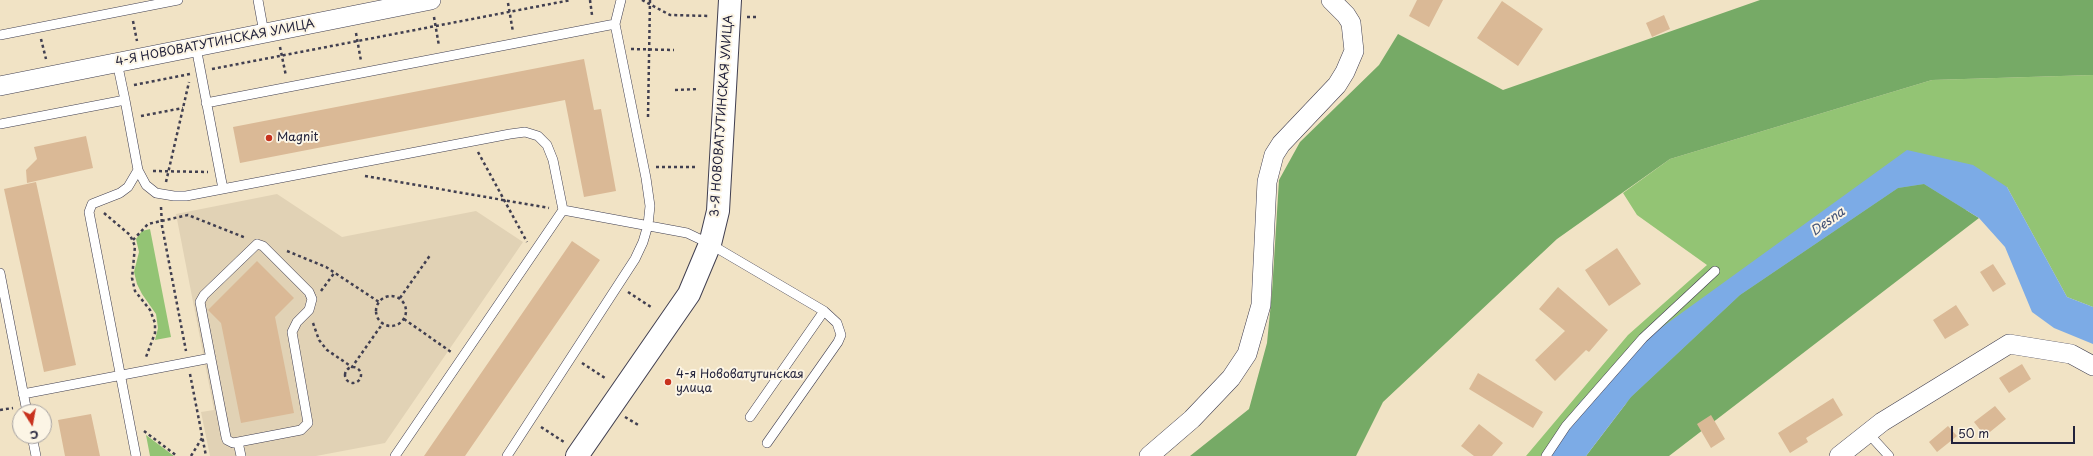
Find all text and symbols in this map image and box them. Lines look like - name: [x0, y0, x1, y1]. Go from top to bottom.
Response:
- street label: 3-Я НОВОВАТУТИНСКАЯ УЛИЦА: [708, 14, 736, 218]
- street label: 4-Я НОВОВАТУТИНСКАЯ УЛИЦА: [114, 17, 316, 69]
- place label: Magnit: [277, 131, 318, 145]
- marker: Magnit: [264, 133, 274, 143]
- water label: Desna: [1808, 205, 1848, 239]
- place label: 4-я Нововатутинская улица: [676, 368, 804, 396]
- marker: 4-я Нововатутинская улица: [663, 377, 673, 387]
- north arrow: [12, 404, 52, 444]
- scale bar: [1953, 418, 2077, 444]
- text: 50 m: [1958, 424, 1989, 442]
- text: С: [29, 426, 40, 444]

